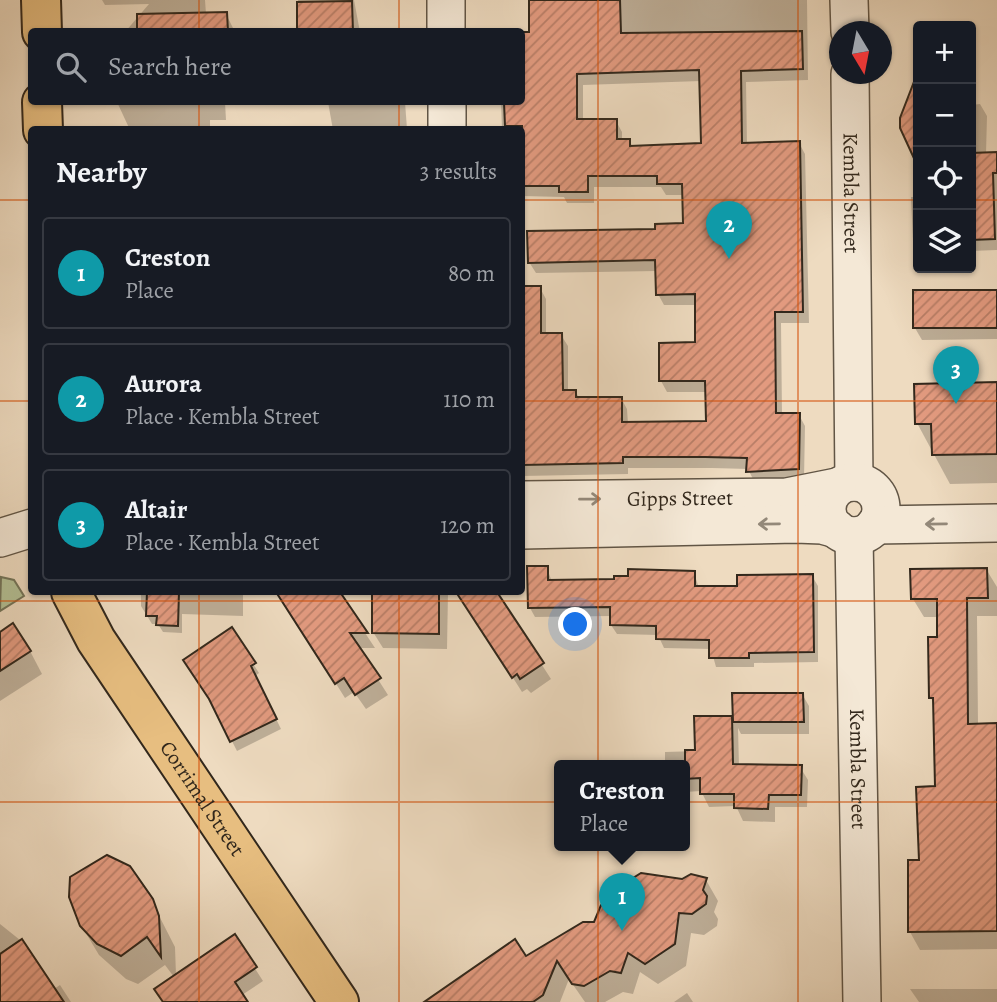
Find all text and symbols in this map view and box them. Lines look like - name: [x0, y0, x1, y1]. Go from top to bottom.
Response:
- north arrow: [829, 21, 892, 84]
- map controls: [913, 21, 976, 273]
- button: +: [913, 21, 976, 84]
- search box: [28, 28, 525, 105]
- icon: search: [52, 48, 90, 86]
- text: Search here: [108, 49, 232, 84]
- button: −: [913, 84, 976, 147]
- street label: Kembla Street: [837, 132, 866, 254]
- button: locate: [913, 147, 976, 210]
- text: Nearby: [56, 152, 147, 192]
- text: 3 results: [420, 156, 497, 187]
- pin: 2: [706, 201, 752, 259]
- button: layers: [913, 210, 976, 273]
- text: Creston: [125, 240, 210, 275]
- text: 1: [77, 258, 85, 289]
- text: 80 m: [448, 258, 495, 289]
- text: Place: [125, 275, 174, 306]
- pin: 3: [933, 346, 979, 404]
- text: Aurora: [125, 366, 202, 401]
- text: 2: [75, 384, 87, 415]
- text: 110 m: [443, 384, 495, 415]
- text: Place · Kembla Street: [125, 401, 320, 432]
- street label: Gipps Street: [627, 484, 733, 513]
- text: Altair: [125, 492, 187, 527]
- one-way arrow: [578, 492, 601, 506]
- text: 3: [76, 510, 86, 541]
- text: 120 m: [440, 510, 495, 541]
- one-way arrow: [925, 517, 948, 531]
- one-way arrow: [758, 518, 781, 531]
- text: Place · Kembla Street: [125, 527, 320, 558]
- your location: [558, 607, 592, 641]
- street label: Kembla Street: [843, 708, 873, 830]
- street label: Corrimal Street: [154, 735, 251, 862]
- popup: [554, 760, 690, 851]
- text: Creston: [579, 773, 665, 808]
- text: Place: [579, 808, 628, 839]
- pin: 1: [599, 873, 645, 931]

